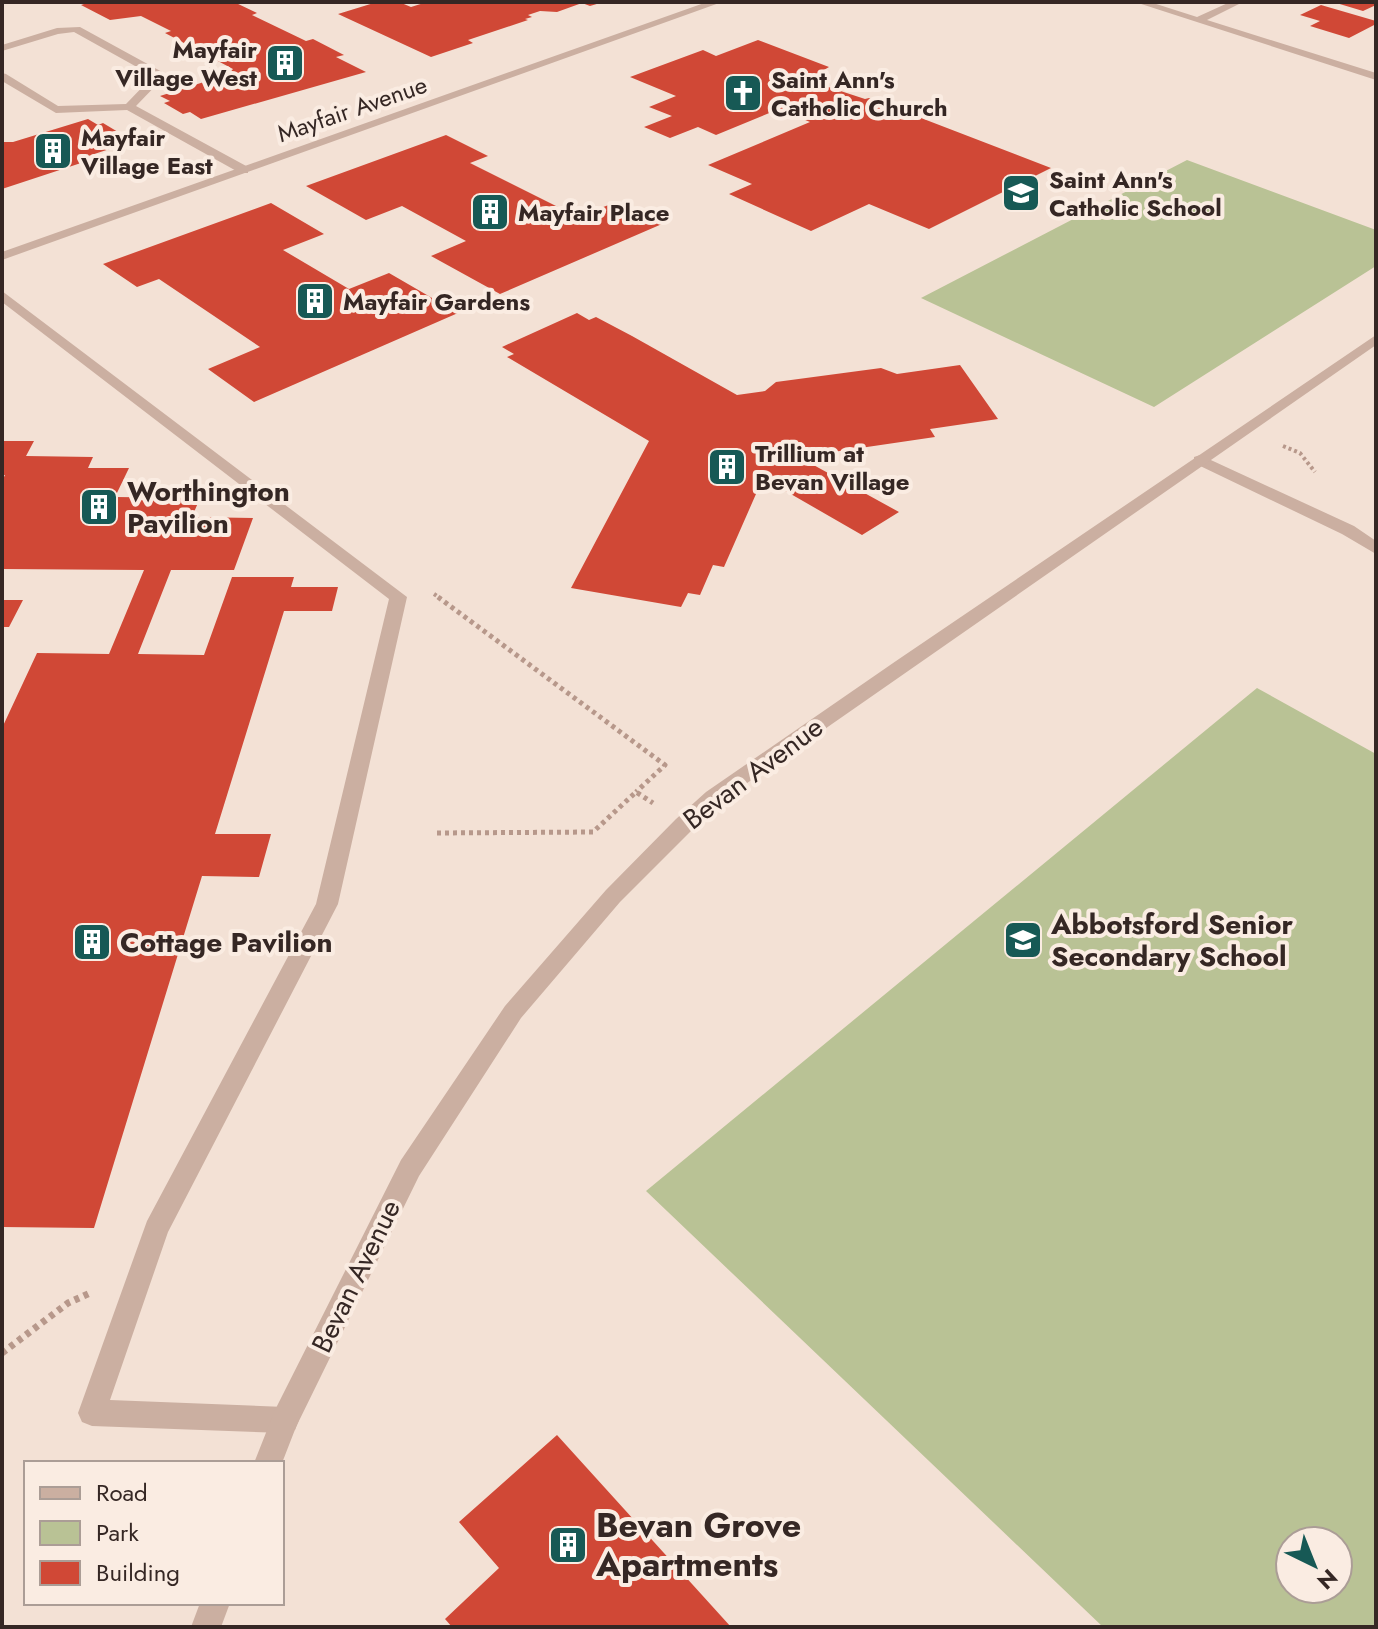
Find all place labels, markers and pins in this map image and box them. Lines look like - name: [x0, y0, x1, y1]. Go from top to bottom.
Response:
- place label: Mayfair Village West: [114, 32, 257, 95]
- building icon: Mayfair Village West: [264, 42, 306, 84]
- place label: Saint Ann's Catholic Church: [771, 62, 948, 125]
- church icon: Saint Ann's Catholic Church: [722, 72, 764, 114]
- place label: Mayfair Village East: [80, 120, 213, 183]
- building icon: Mayfair Village East: [32, 130, 74, 172]
- place label: Saint Ann's Catholic School: [1049, 162, 1222, 225]
- school or university icon: Saint Ann's Catholic School: [1000, 172, 1042, 214]
- building icon: Mayfair Place: [469, 191, 511, 233]
- place label: Mayfair Place: [518, 195, 670, 230]
- building icon: Mayfair Gardens: [294, 280, 336, 322]
- place label: Mayfair Gardens: [343, 284, 530, 319]
- place label: Trillium at Bevan Village: [755, 436, 909, 499]
- building icon: Trillium at Bevan Village: [706, 446, 748, 488]
- place label: Worthington Pavilion: [127, 471, 290, 544]
- building icon: Worthington Pavilion: [78, 486, 120, 528]
- place label: Abbotsford Senior Secondary School: [1050, 904, 1294, 977]
- school or university icon: Abbotsford Senior Secondary School: [1002, 919, 1044, 961]
- building icon: Cottage Pavilion: [71, 921, 113, 963]
- place label: Cottage Pavilion: [120, 922, 333, 963]
- place label: Bevan Grove Apartments: [595, 1501, 801, 1589]
- building icon: Bevan Grove Apartments: [547, 1524, 589, 1566]

